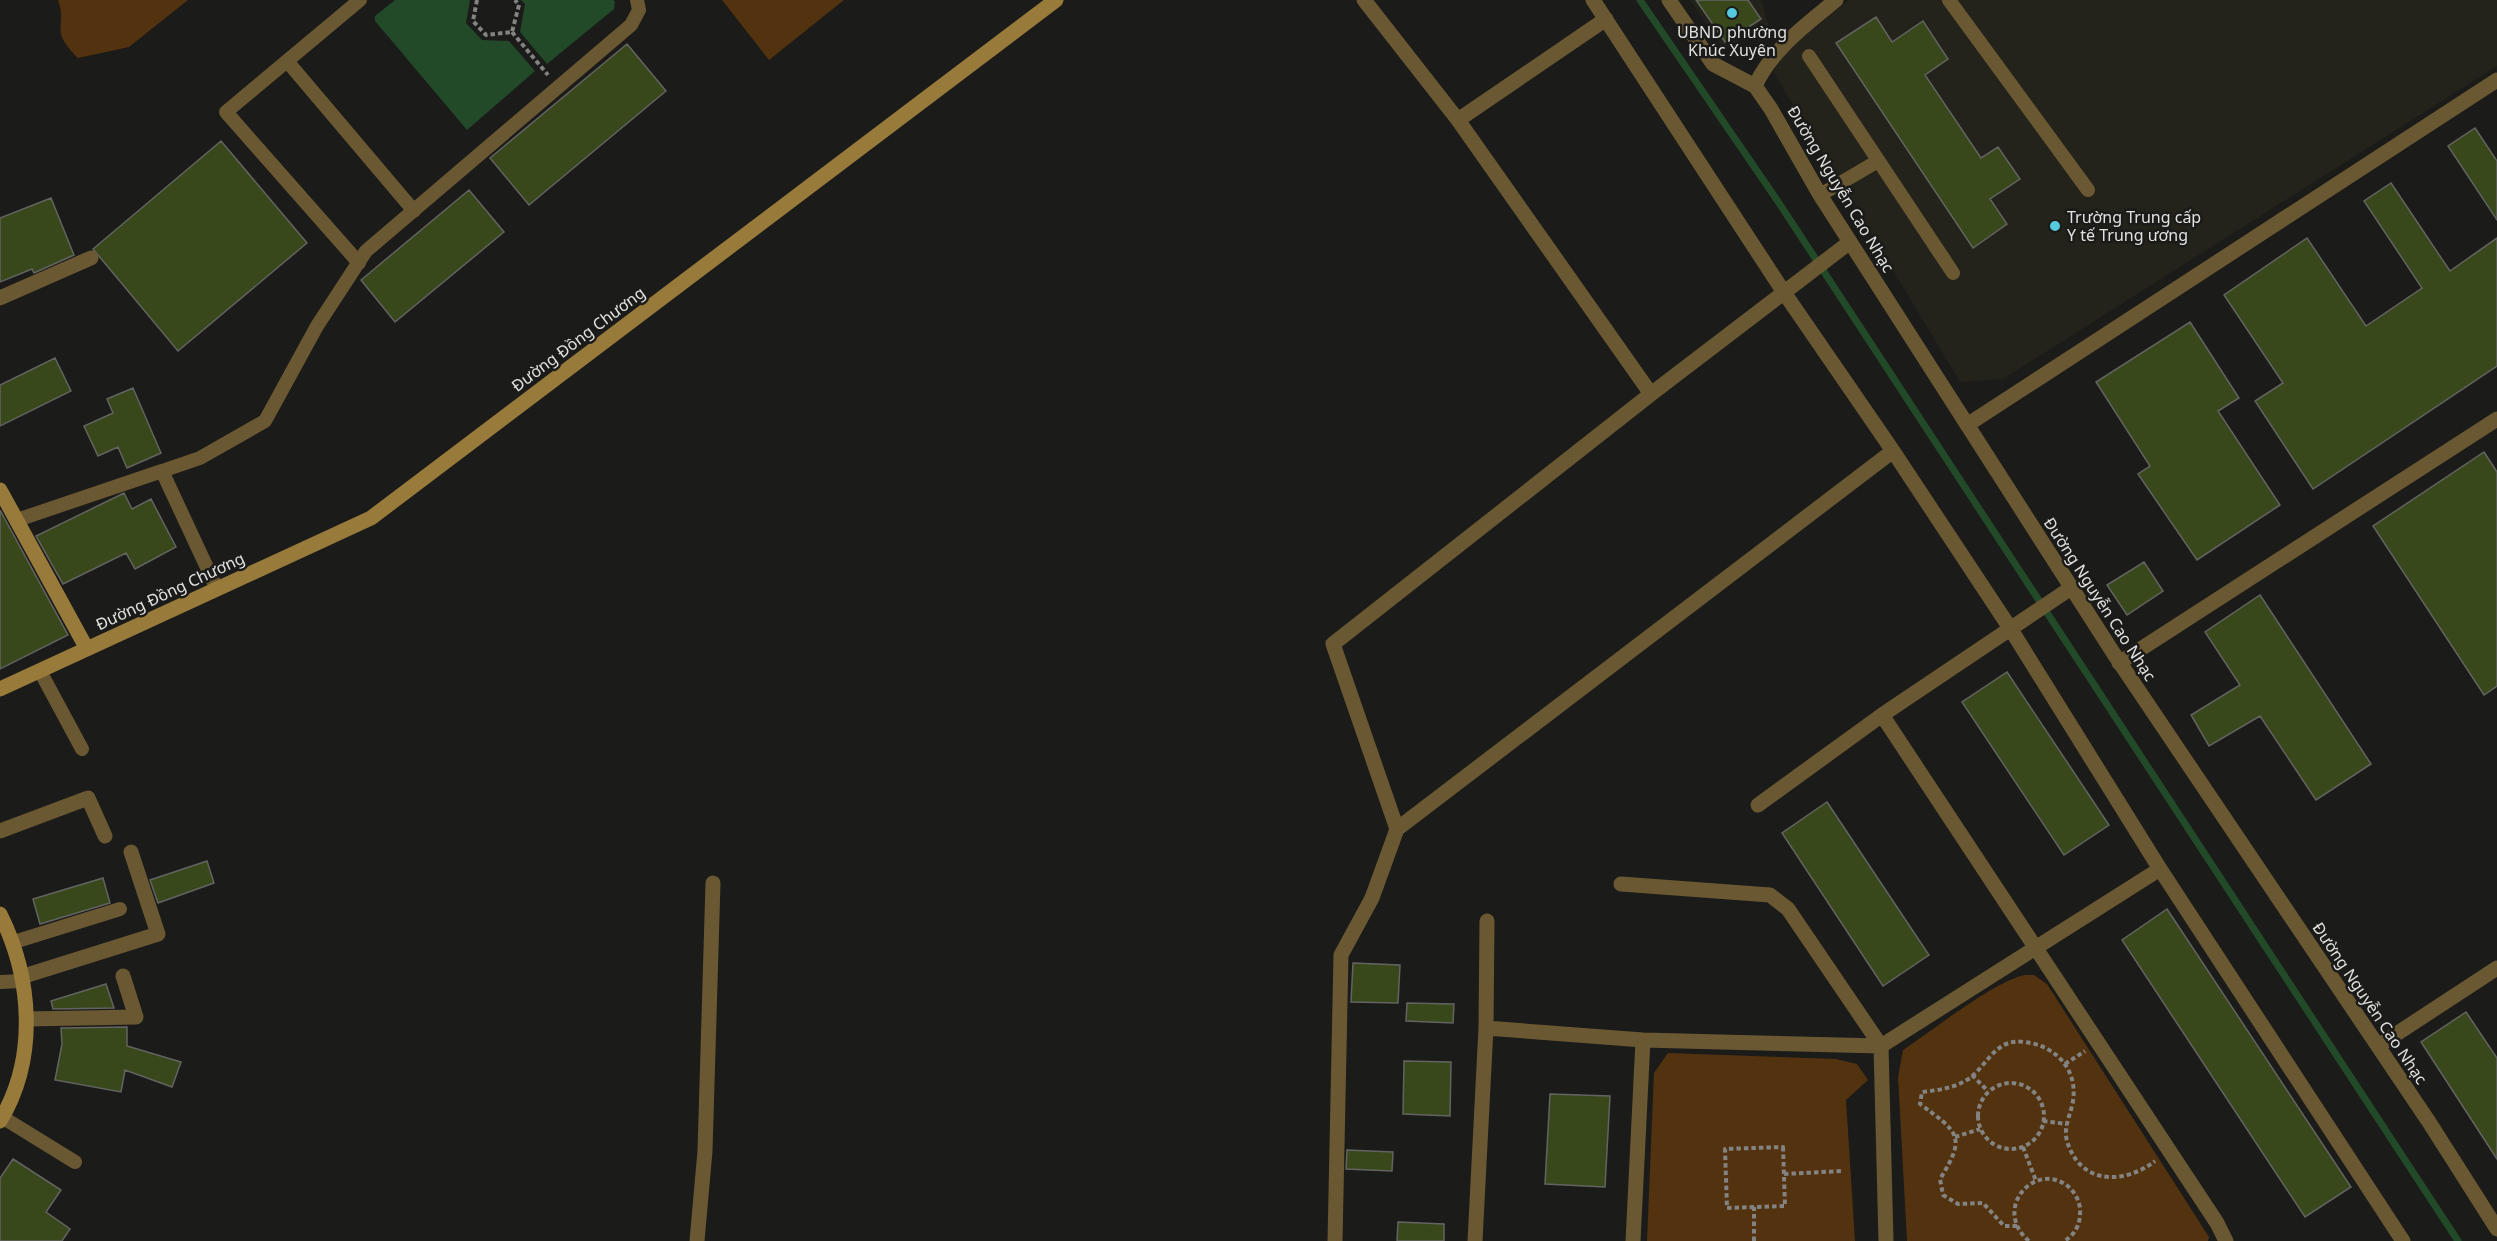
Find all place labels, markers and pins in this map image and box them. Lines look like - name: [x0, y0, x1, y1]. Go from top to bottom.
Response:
- marker: UBND phường Khúc Xuyên: [1725, 6, 1739, 20]
- place label: UBND phường Khúc Xuyên: [1677, 21, 1787, 61]
- place label: Trường Trung cấp Y tế Trung ương: [2067, 206, 2201, 246]
- marker: Trường Trung cấp Y tế Trung ương: [2048, 219, 2062, 233]

